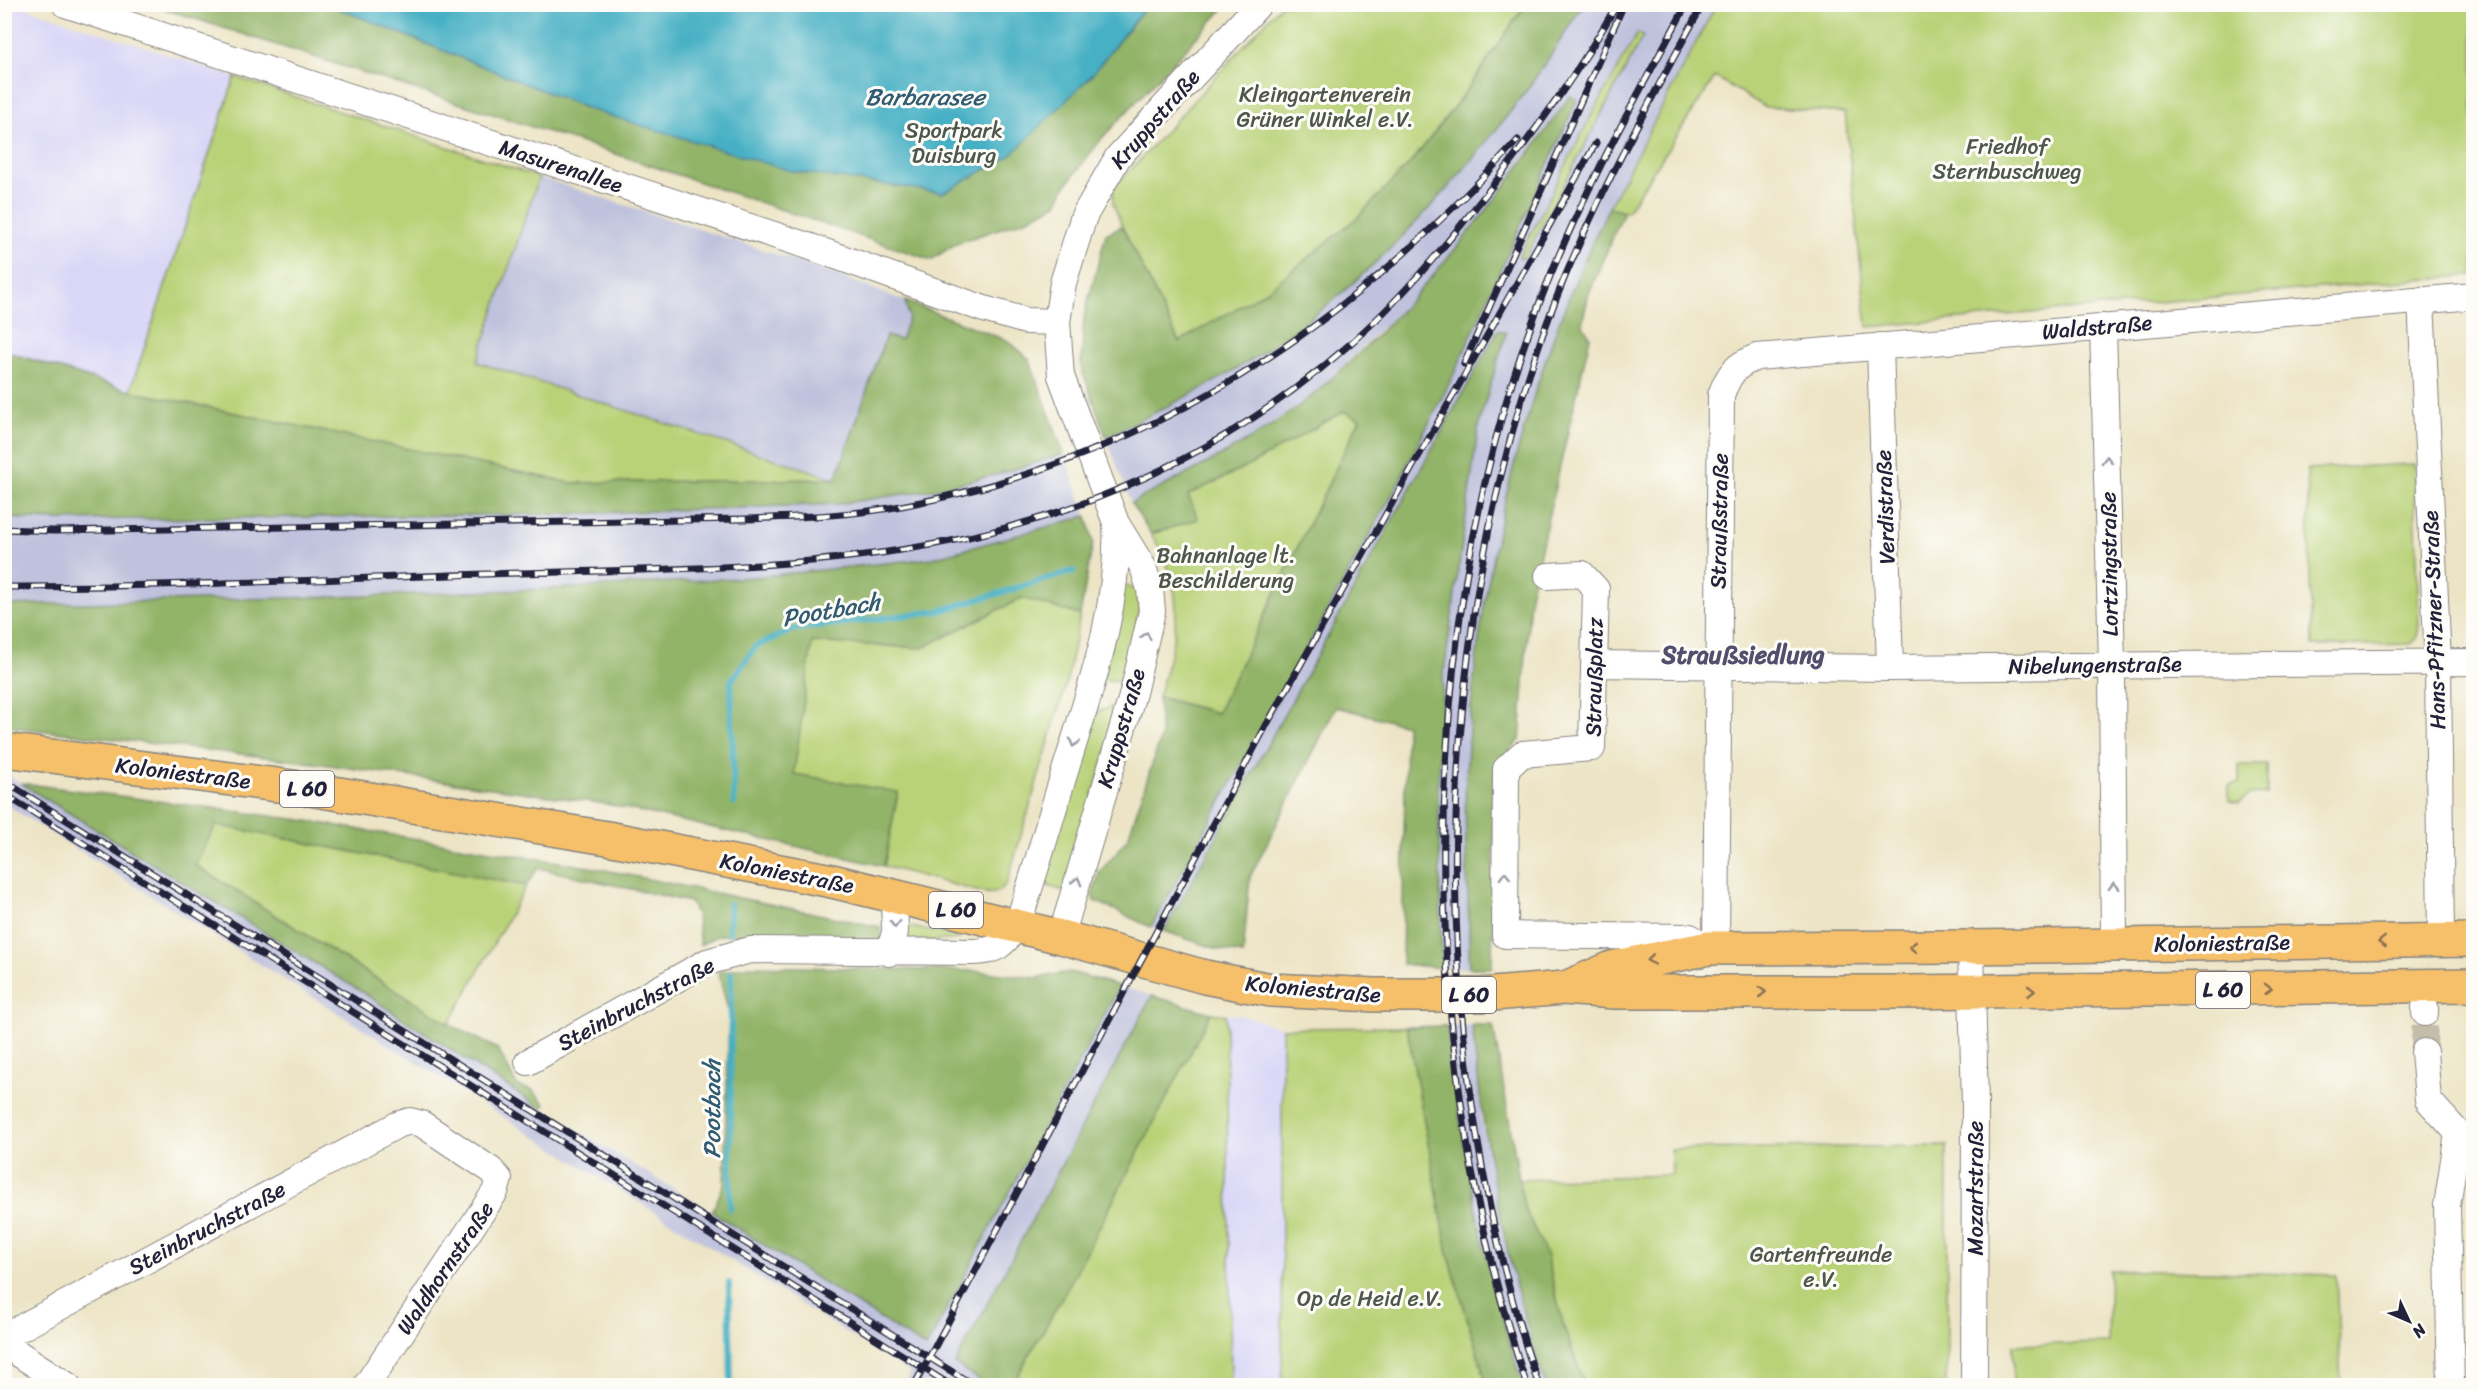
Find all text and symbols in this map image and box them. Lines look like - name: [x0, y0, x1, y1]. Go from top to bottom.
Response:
- street label: Kruppstraße: [1100, 59, 1210, 178]
- park label: Kleingartenverein Grüner Winkel e.V.: [1236, 75, 1414, 139]
- water label: Barbarasee: [865, 76, 987, 118]
- park label: Sportpark Duisburg: [905, 111, 1003, 175]
- park label: Friedhof Sternbuschweg: [1932, 127, 2082, 191]
- street label: Masurenallee: [494, 128, 628, 204]
- street label: Waldstraße: [2040, 303, 2154, 351]
- street label: Verdistraße: [1864, 449, 1906, 565]
- street label: Straußstraße: [1698, 453, 1740, 589]
- one-way arrow: [2100, 456, 2113, 465]
- street label: Lortzingstraße: [2088, 491, 2130, 637]
- street label: Hans-Pfitzner-Straße: [2411, 510, 2457, 730]
- park label: Bahnanlage lt. Beschilderung: [1156, 536, 1296, 600]
- water label: Pootbach: [779, 580, 886, 639]
- street label: Straußplatz: [1573, 616, 1615, 737]
- one-way arrow: [1139, 631, 1152, 641]
- district label: Straußsiedlung: [1660, 634, 1825, 676]
- street label: Nibelungenstraße: [2008, 644, 2182, 686]
- street label: Kruppstraße: [1085, 663, 1157, 793]
- one-way arrow: [1069, 737, 1081, 748]
- street label: Koloniestraße: [113, 745, 253, 801]
- road number: L 60: [280, 771, 334, 807]
- street label: Koloniestraße: [717, 841, 858, 905]
- one-way arrow: [1498, 872, 1511, 881]
- one-way arrow: [1070, 876, 1082, 887]
- one-way arrow: [2108, 881, 2120, 890]
- road number: L 60: [929, 892, 983, 928]
- one-way arrow: [889, 920, 901, 929]
- street label: Koloniestraße: [2154, 922, 2291, 964]
- one-way arrow: [2378, 935, 2387, 948]
- one-way arrow: [1908, 941, 1917, 953]
- street label: Steinbruchstraße: [550, 946, 722, 1062]
- one-way arrow: [1647, 953, 1657, 966]
- street label: Koloniestraße: [1244, 964, 1383, 1014]
- road number: L 60: [2196, 972, 2250, 1008]
- road number: L 60: [1442, 977, 1496, 1013]
- one-way arrow: [2264, 983, 2273, 995]
- one-way arrow: [2027, 985, 2036, 997]
- one-way arrow: [1757, 986, 1766, 998]
- water label: Pootbach: [691, 1057, 733, 1158]
- street label: Mozartstraße: [1956, 1121, 1995, 1255]
- street label: Steinbruchstraße: [121, 1170, 293, 1286]
- street label: Waldhornstraße: [386, 1193, 504, 1343]
- park label: Gartenfreunde e.V.: [1750, 1235, 1892, 1299]
- park label: Op de Heid e.V.: [1297, 1279, 1443, 1318]
- north arrow: [2379, 1291, 2439, 1351]
- text: N: [2405, 1316, 2434, 1346]

